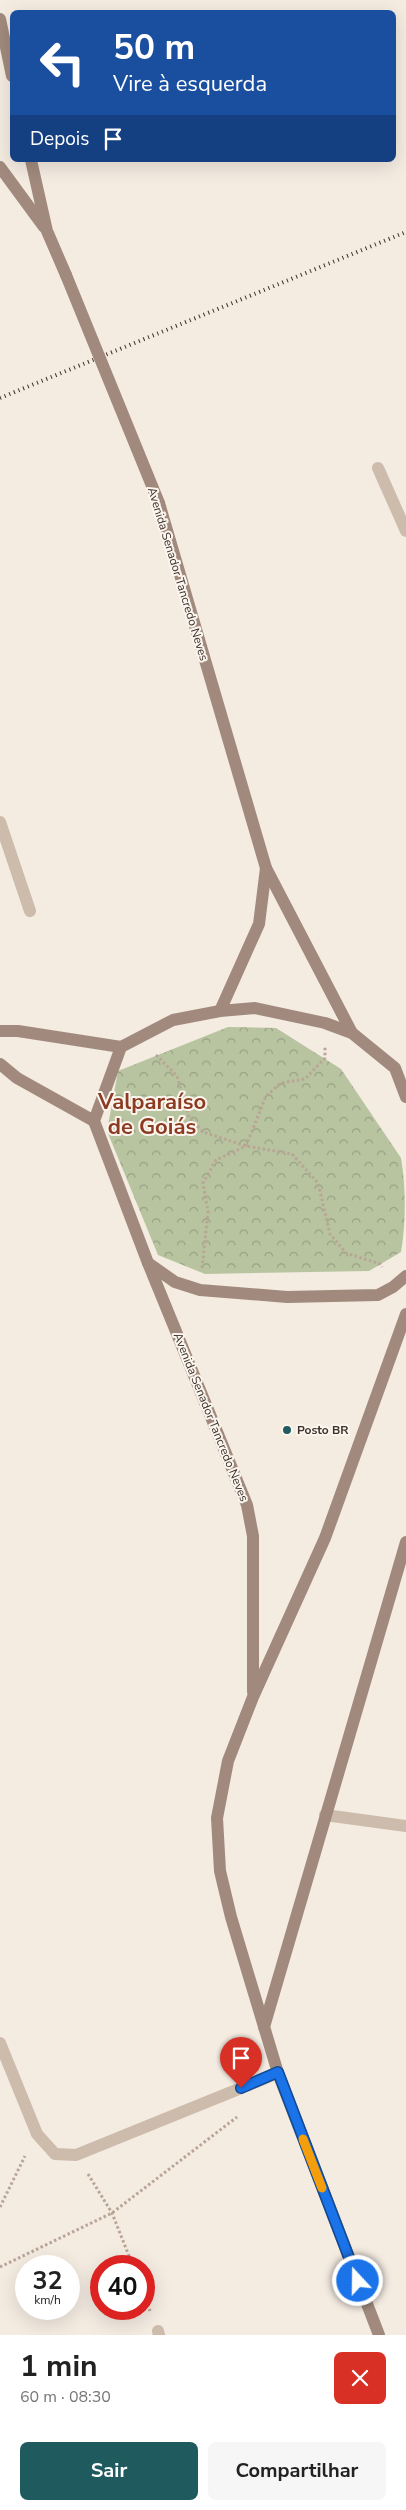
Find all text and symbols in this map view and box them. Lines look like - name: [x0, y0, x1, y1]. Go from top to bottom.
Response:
- text: 50 m: [113, 24, 195, 71]
- icon: left: [30, 30, 95, 95]
- text: Vire à esquerda: [113, 69, 267, 99]
- icon: arrive: [99, 125, 127, 153]
- text: Depois: [30, 126, 89, 152]
- street label: Avenida Senador Tancredo Neves: [144, 485, 212, 663]
- district label: Valparaíso de Goiás: [97, 1087, 206, 1142]
- street label: Avenida Senador Tancredo Neves: [170, 1330, 252, 1504]
- place label: Posto BR: [297, 1422, 349, 1438]
- marker: Posto BR: [281, 1424, 293, 1436]
- pin: [220, 2037, 262, 2088]
- icon: arrive: [227, 2044, 255, 2072]
- position arrow: [331, 2254, 383, 2306]
- speed limit sign: 40: [90, 2255, 155, 2320]
- text: 32: [32, 2264, 63, 2298]
- text: km/h: [34, 2292, 61, 2308]
- text: 1 min: [20, 2346, 98, 2387]
- button: close: [334, 2352, 386, 2404]
- text: 60 m · 08:30: [20, 2386, 111, 2408]
- button: Sair: [20, 2442, 198, 2500]
- button: Compartilhar: [208, 2442, 386, 2500]

